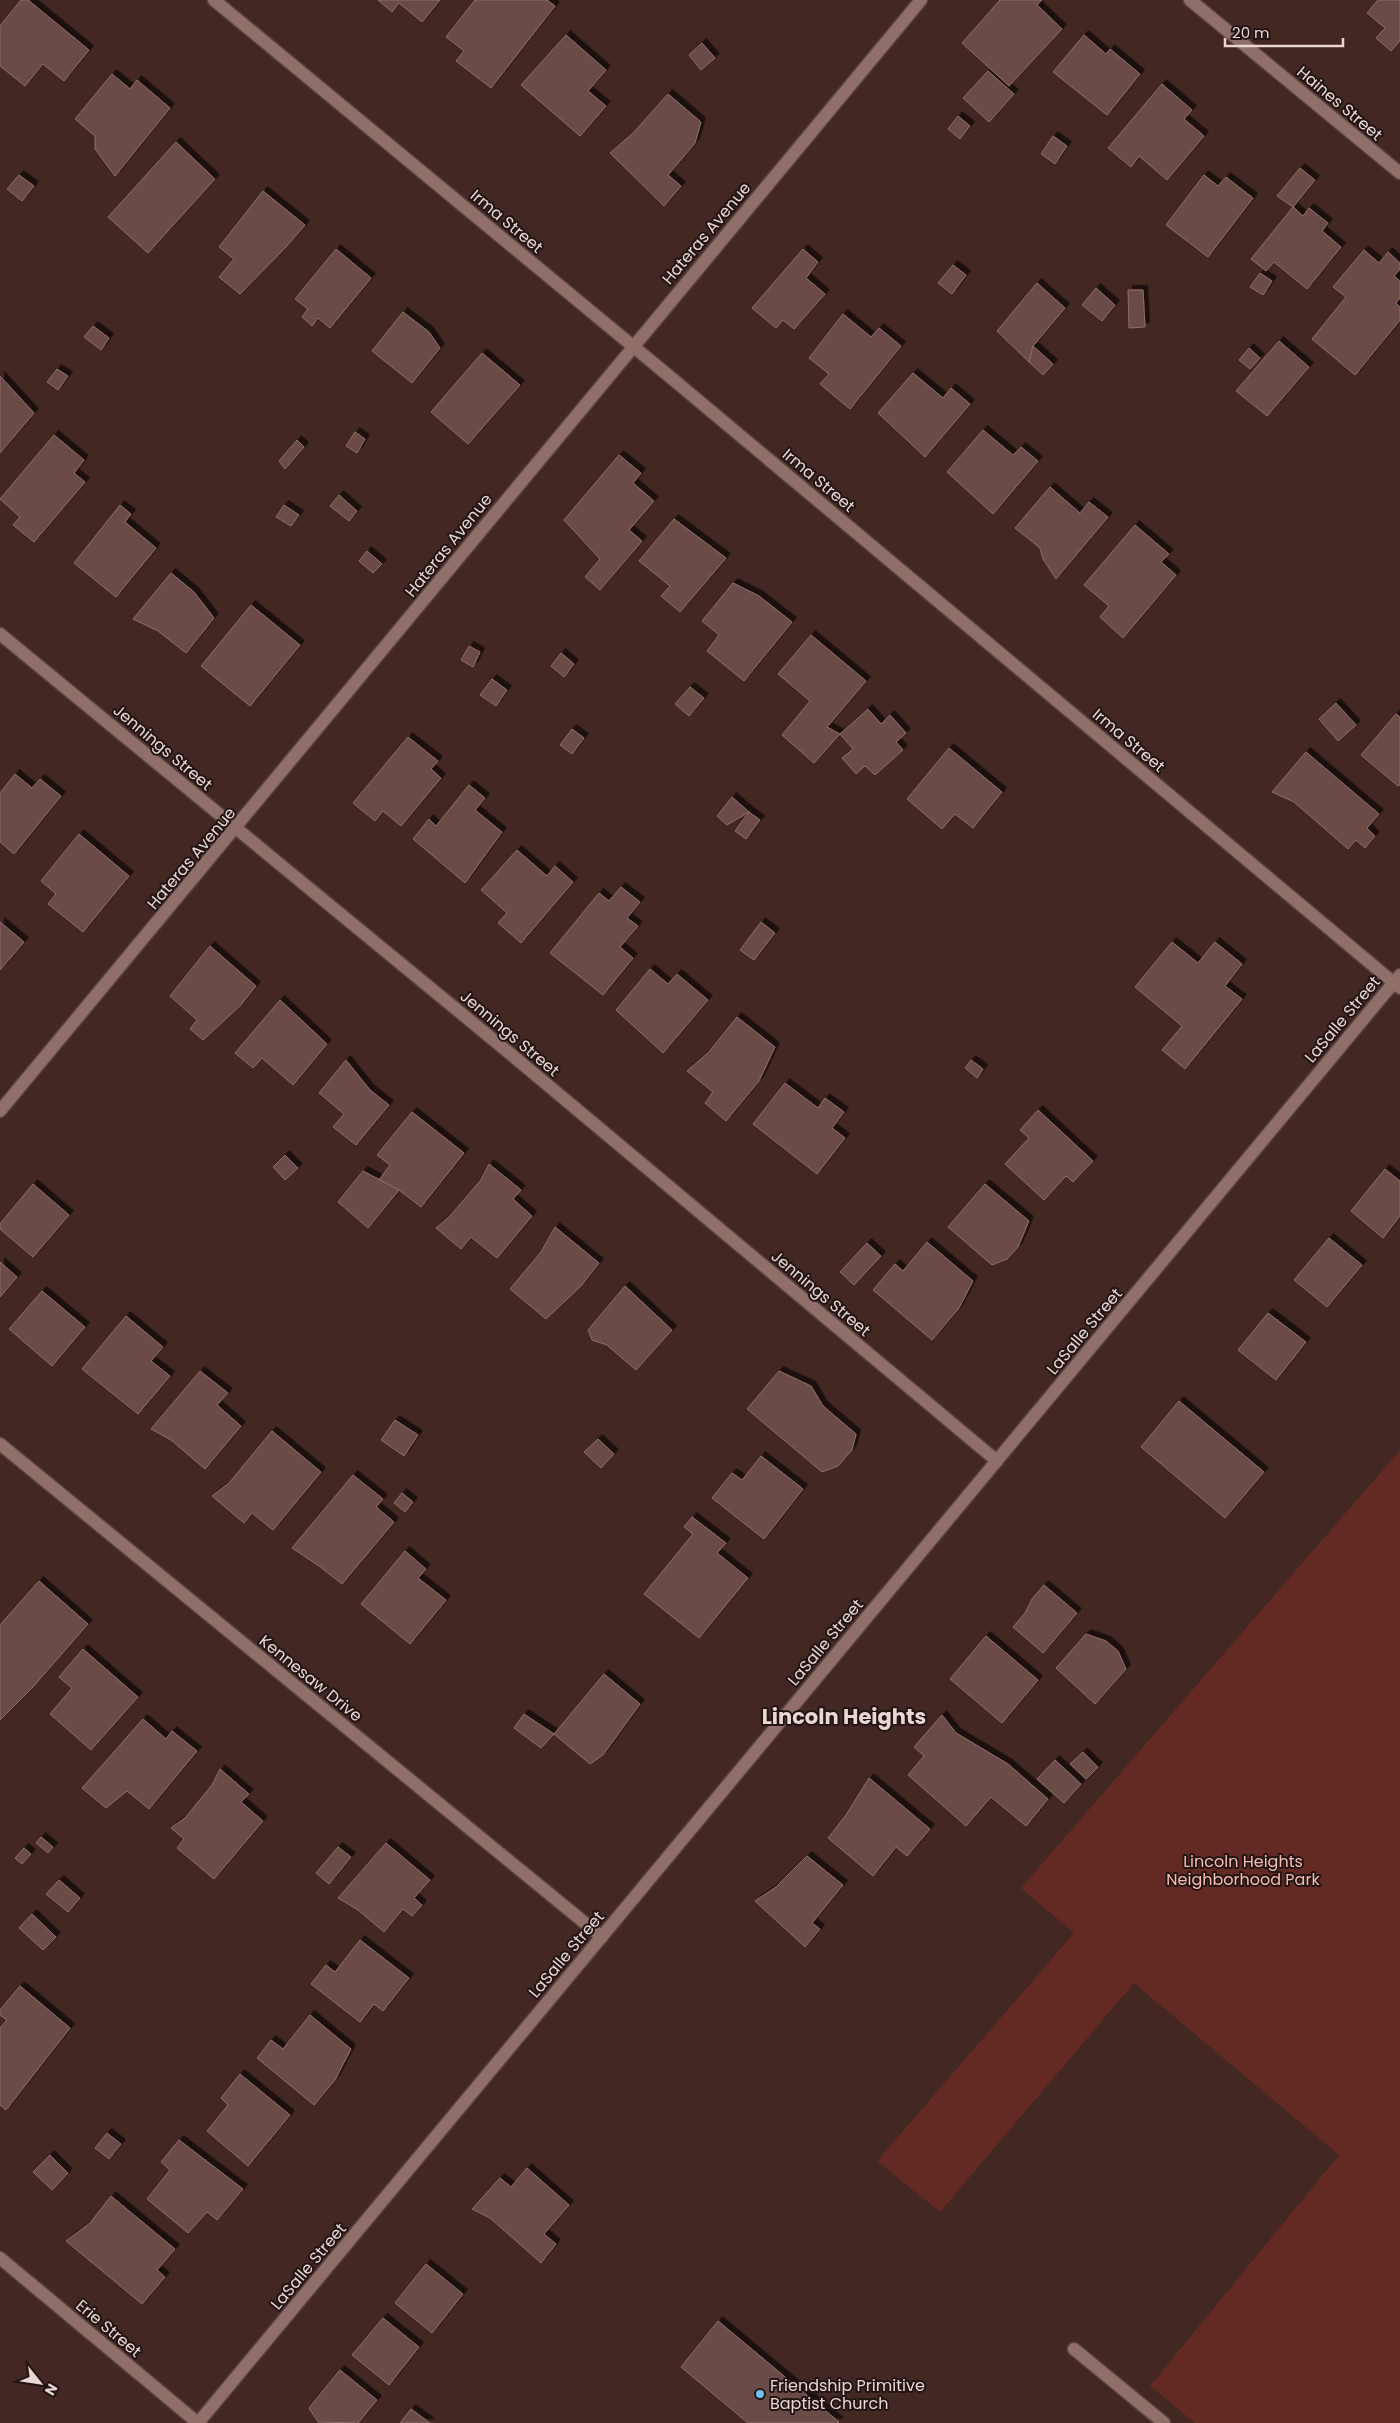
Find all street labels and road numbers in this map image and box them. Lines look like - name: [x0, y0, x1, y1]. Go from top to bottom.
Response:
- street label: Haines Street: [1292, 61, 1388, 146]
- street label: Hateras Avenue: [657, 177, 756, 289]
- street label: Irma Street: [465, 184, 548, 259]
- street label: Irma Street: [777, 443, 860, 518]
- street label: Hateras Avenue: [399, 489, 497, 602]
- street label: Jennings Street: [108, 699, 217, 796]
- street label: Irma Street: [1087, 703, 1170, 778]
- street label: Hateras Avenue: [142, 802, 241, 914]
- street label: LaSalle Street: [1299, 971, 1386, 1068]
- street label: Jennings Street: [455, 985, 564, 1082]
- street label: Jennings Street: [766, 1245, 875, 1342]
- street label: LaSalle Street: [1041, 1283, 1128, 1380]
- street label: LaSalle Street: [782, 1594, 869, 1691]
- street label: Kennesaw Drive: [254, 1630, 367, 1727]
- street label: LaSalle Street: [523, 1906, 610, 2003]
- street label: LaSalle Street: [265, 2218, 352, 2315]
- street label: Erie Street: [71, 2294, 147, 2363]

